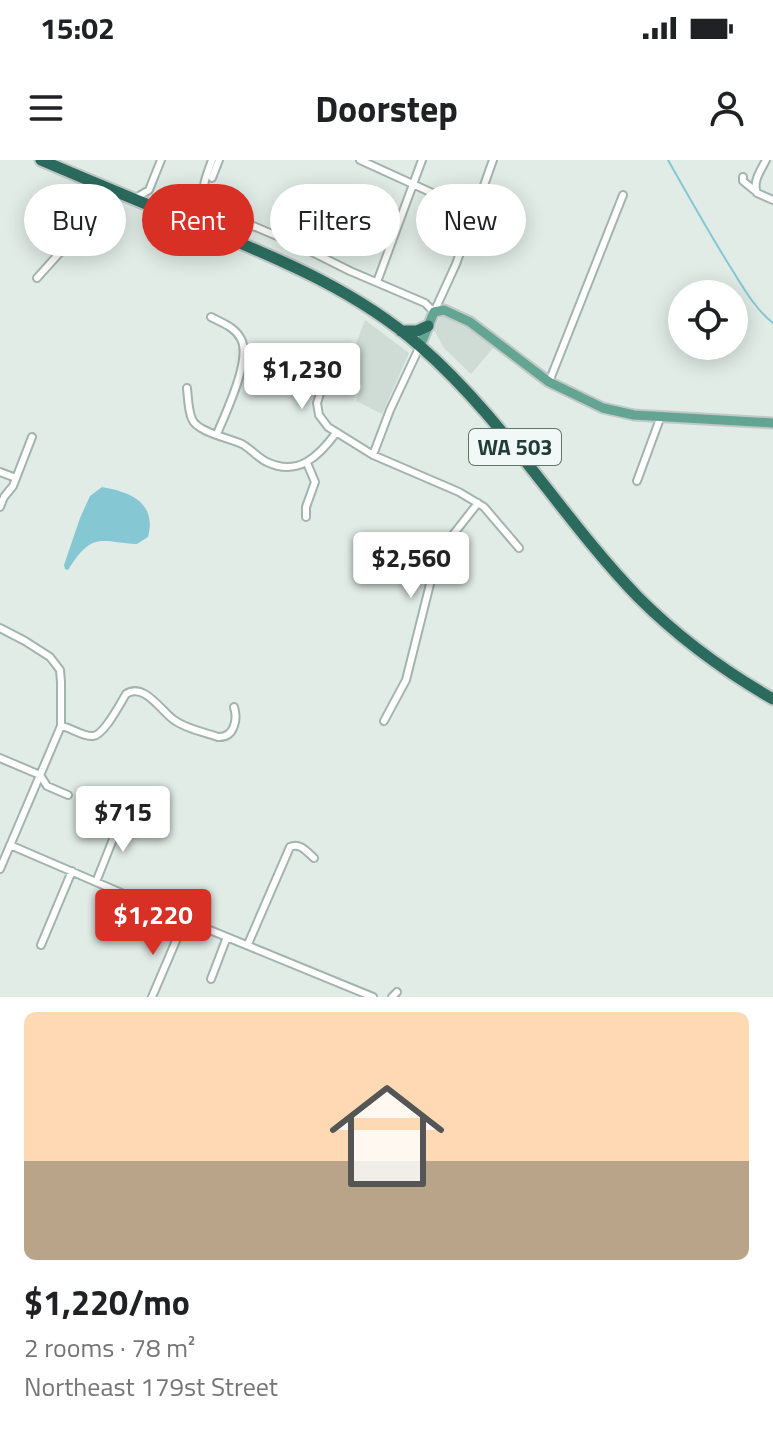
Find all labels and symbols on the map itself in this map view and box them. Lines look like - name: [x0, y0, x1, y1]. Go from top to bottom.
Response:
- pin: $1,230: [237, 343, 367, 411]
- road number: WA 503: [469, 429, 561, 465]
- pin: $2,560: [346, 532, 476, 600]
- pin: $715: [76, 786, 170, 854]
- pin: $1,220: [88, 889, 218, 957]

